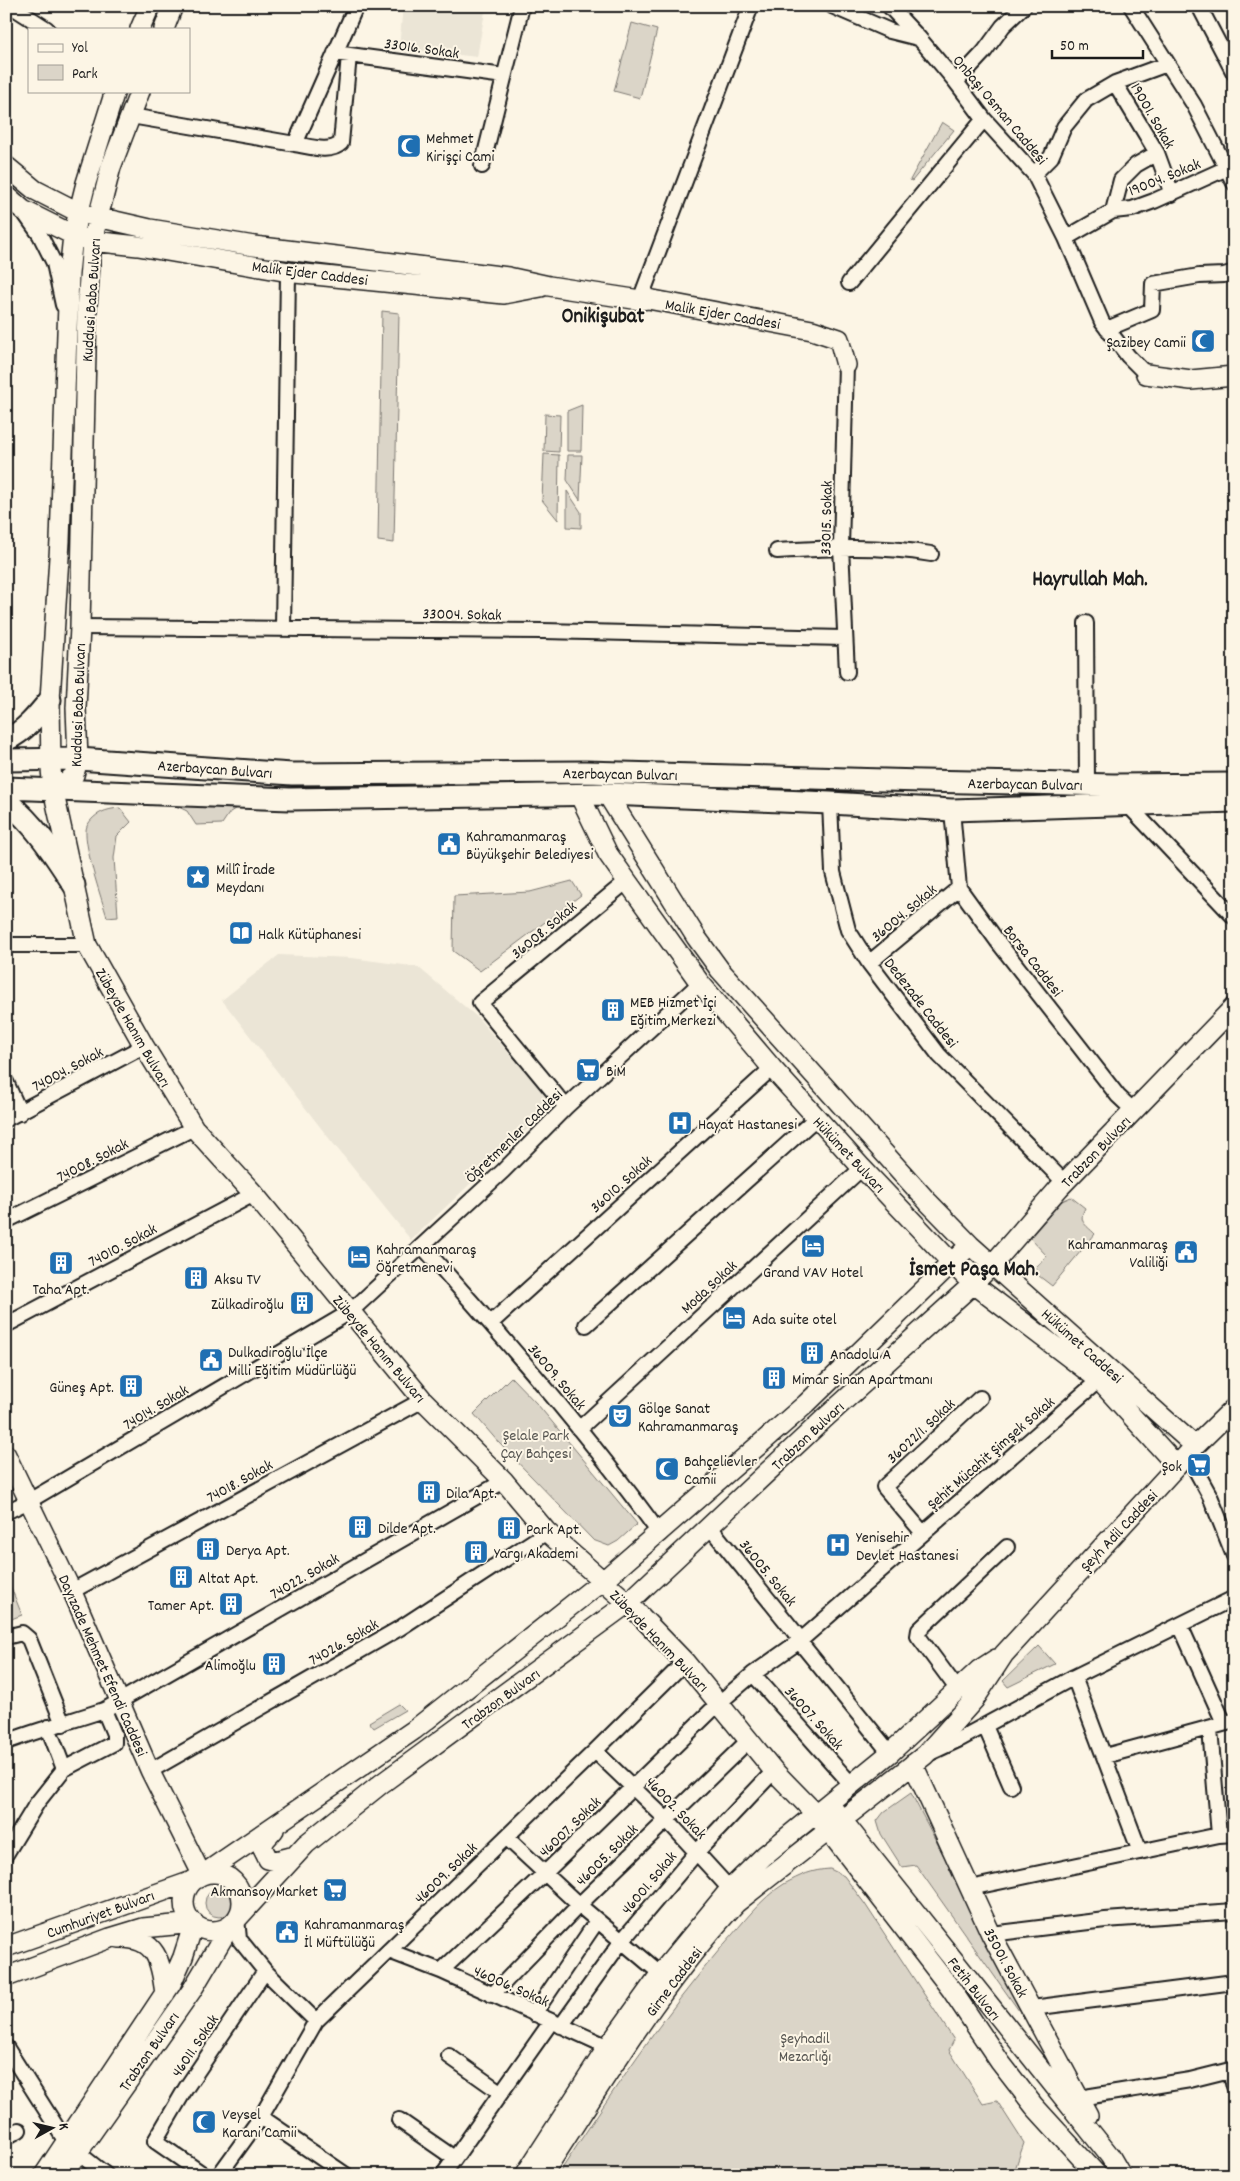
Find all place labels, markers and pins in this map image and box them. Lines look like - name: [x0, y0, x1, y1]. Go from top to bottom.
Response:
- place label: Mehmet Kirişçi Cami: [426, 128, 495, 169]
- mosque icon: Mehmet Kirişçi Cami: [396, 133, 422, 159]
- mosque icon: Şazibey Camii: [1190, 328, 1216, 354]
- place label: Şazibey Camii: [1107, 332, 1186, 355]
- place label: Kahramanmaraş Büyükşehir Belediyesi: [466, 826, 593, 867]
- public building icon: Kahramanmaraş Büyükşehir Belediyesi: [436, 831, 462, 857]
- place label: Millî İrade Meydanı: [216, 859, 275, 900]
- place icon: Millî İrade Meydanı: [185, 864, 211, 890]
- library icon: Halk Kütüphanesi: [228, 920, 254, 946]
- place label: Halk Kütüphanesi: [258, 924, 361, 947]
- place label: MEB Hizmet İçi Eğitim Merkezi: [630, 992, 717, 1033]
- building icon: MEB Hizmet İçi Eğitim Merkezi: [600, 997, 626, 1023]
- supermarket icon: BiM: [575, 1057, 601, 1083]
- place label: BiM: [606, 1061, 626, 1084]
- hospital icon: Hayat Hastanesi: [667, 1110, 693, 1136]
- place label: Hayat Hastanesi: [698, 1114, 797, 1137]
- hotel icon: Grand VAV Hotel: [800, 1233, 826, 1259]
- place label: Kahramanmaraş Valiliği: [1068, 1234, 1168, 1275]
- place label: Kahramanmaraş Öğretmenevi: [376, 1239, 476, 1280]
- public building icon: Kahramanmaraş Valiliği: [1173, 1239, 1199, 1265]
- hotel icon: Kahramanmaraş Öğretmenevi: [346, 1244, 372, 1270]
- building icon: Taha Apt.: [48, 1250, 74, 1276]
- place label: Grand VAV Hotel: [763, 1262, 863, 1285]
- building icon: Aksu TV: [183, 1265, 209, 1291]
- place label: Aksu TV: [214, 1269, 261, 1292]
- place label: Taha Apt.: [32, 1279, 90, 1302]
- building icon: Zülkadiroğlu: [289, 1290, 315, 1316]
- place label: Zülkadiroğlu: [211, 1294, 284, 1317]
- hotel icon: Ada suite otel: [721, 1305, 747, 1331]
- place label: Ada suite otel: [752, 1309, 837, 1332]
- building icon: Anadolu A: [799, 1340, 825, 1366]
- place label: Dulkadiroğlu İlçe Milli Eğitim Müdürlüğü: [228, 1342, 357, 1383]
- place label: Anadolu A: [830, 1344, 892, 1367]
- public building icon: Dulkadiroğlu İlçe Milli Eğitim Müdürlüğü: [198, 1347, 224, 1373]
- building icon: Mimar Sinan Apartmanı: [761, 1365, 787, 1391]
- place label: Mimar Sinan Apartmanı: [792, 1369, 933, 1392]
- building icon: Güneş Apt.: [118, 1373, 144, 1399]
- place label: Güneş Apt.: [49, 1377, 114, 1400]
- place label: Gölge Sanat Kahramanmaraş: [638, 1398, 738, 1439]
- theatre icon: Gölge Sanat Kahramanmaraş: [607, 1403, 633, 1429]
- place label: Bahçelievler Camii: [684, 1451, 757, 1492]
- supermarket icon: Şok: [1186, 1452, 1212, 1478]
- mosque icon: Bahçelievler Camii: [654, 1456, 680, 1482]
- place label: Şok: [1162, 1456, 1182, 1479]
- building icon: Dila Apt.: [416, 1479, 442, 1505]
- place label: Dila Apt.: [446, 1483, 497, 1506]
- building icon: Dilde Apt.: [347, 1514, 373, 1540]
- building icon: Park Apt.: [496, 1515, 522, 1541]
- place label: Dilde Apt.: [378, 1518, 436, 1541]
- place label: Park Apt.: [526, 1519, 582, 1542]
- place label: Yenisehir Devlet Hastanesi: [856, 1527, 958, 1568]
- hospital icon: Yenisehir Devlet Hastanesi: [825, 1532, 851, 1558]
- building icon: Derya Apt.: [195, 1536, 221, 1562]
- building icon: Yargı Akademi: [463, 1539, 489, 1565]
- place label: Derya Apt.: [226, 1540, 290, 1563]
- place label: Yargı Akademi: [494, 1543, 578, 1566]
- building icon: Altat Apt.: [168, 1564, 194, 1590]
- place label: Altat Apt.: [198, 1568, 258, 1591]
- building icon: Tamer Apt.: [218, 1591, 244, 1617]
- place label: Tamer Apt.: [148, 1595, 214, 1618]
- building icon: Alimoğlu: [261, 1651, 287, 1677]
- place label: Alimoğlu: [205, 1655, 256, 1678]
- supermarket icon: Akmansoy Market: [322, 1877, 348, 1903]
- place label: Akmansoy Market: [210, 1881, 318, 1904]
- place label: Kahramanmaraş İl Müftülüğü: [304, 1914, 404, 1955]
- public building icon: Kahramanmaraş İl Müftülüğü: [274, 1919, 300, 1945]
- place label: Veysel Karani Camii: [222, 2104, 297, 2145]
- mosque icon: Veysel Karani Camii: [191, 2109, 217, 2135]

